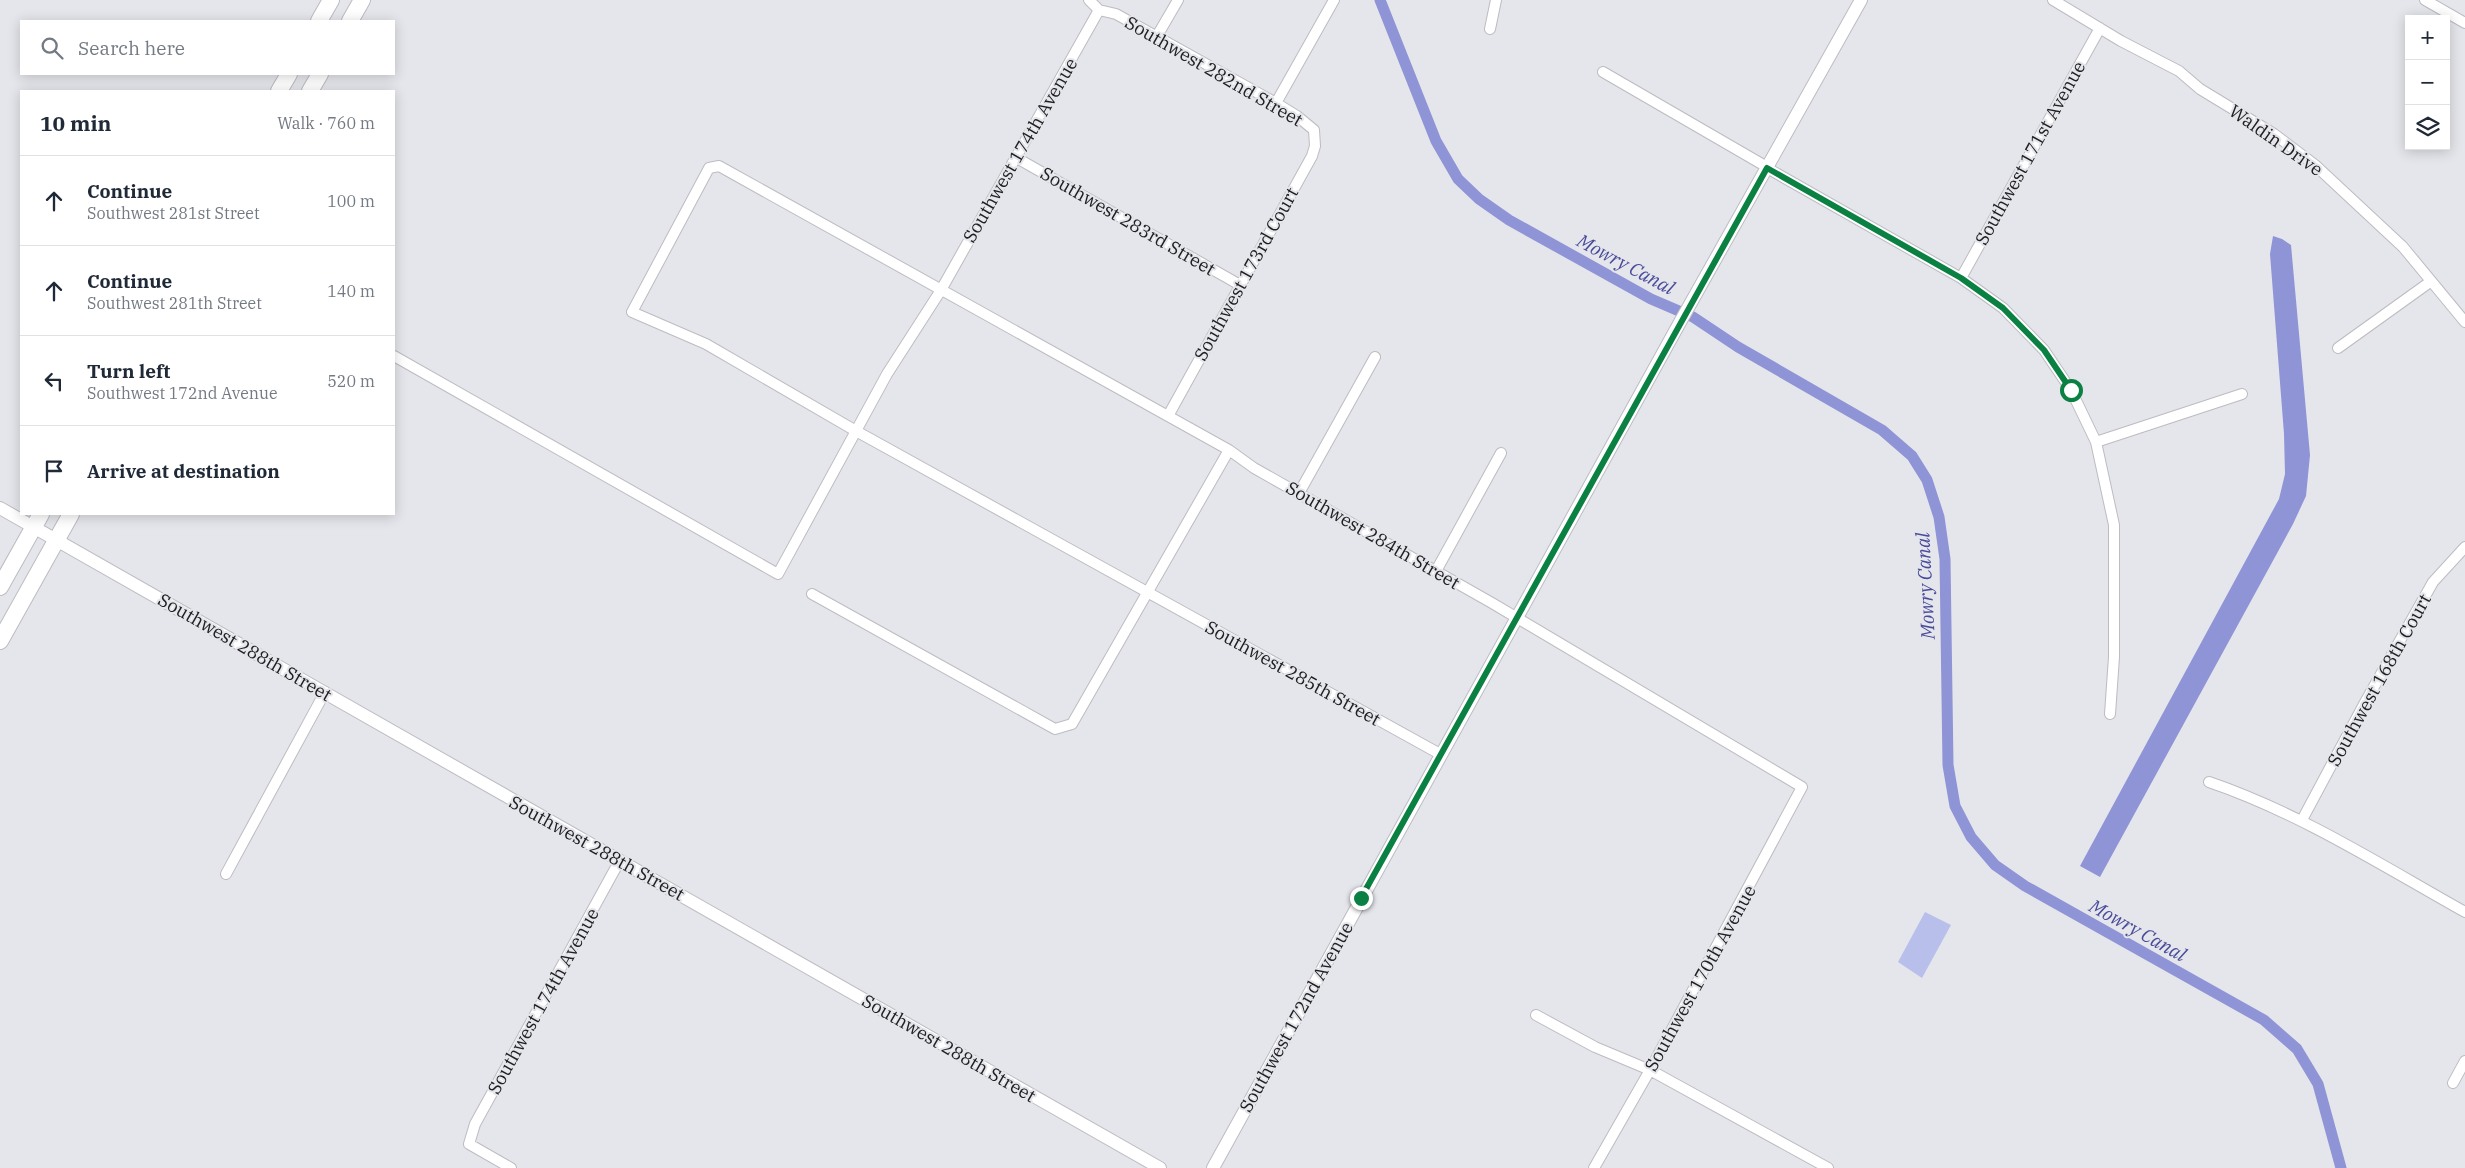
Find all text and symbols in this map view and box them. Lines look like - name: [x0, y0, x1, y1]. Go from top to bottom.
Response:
- street label: Southwest 282nd Street: [1121, 11, 1307, 131]
- map controls: [2405, 15, 2450, 150]
- button: +: [2405, 15, 2450, 60]
- search box: [20, 20, 395, 75]
- icon: search: [38, 34, 66, 62]
- text: Search here: [78, 36, 185, 60]
- street label: Southwest 174th Avenue: [958, 54, 1082, 246]
- street label: Southwest 171st Avenue: [1970, 57, 2090, 249]
- button: −: [2405, 60, 2450, 105]
- street label: Waldin Drive: [2225, 99, 2327, 181]
- button: layers: [2405, 105, 2450, 150]
- text: 10 min: [40, 109, 111, 137]
- text: Walk · 760 m: [277, 113, 375, 133]
- street label: Southwest 283rd Street: [1036, 162, 1220, 280]
- text: Continue: [87, 179, 172, 203]
- street label: Southwest 173rd Court: [1189, 183, 1303, 365]
- icon: ahead: [40, 187, 68, 215]
- text: 100 m: [327, 191, 375, 211]
- text: Southwest 281st Street: [87, 203, 260, 223]
- water label: Mowry Canal: [1572, 228, 1679, 300]
- text: Continue: [87, 269, 172, 293]
- icon: ahead: [40, 277, 68, 305]
- text: 140 m: [327, 281, 375, 301]
- text: Southwest 281th Street: [87, 293, 262, 313]
- text: Turn left: [87, 359, 170, 383]
- icon: left: [40, 367, 68, 395]
- text: 520 m: [327, 371, 375, 391]
- route start: [2060, 379, 2083, 402]
- text: Southwest 172nd Avenue: [87, 383, 277, 403]
- icon: arrive: [40, 457, 68, 485]
- text: Arrive at destination: [87, 459, 280, 483]
- street label: Southwest 284th Street: [1282, 476, 1464, 594]
- water label: Mowry Canal: [1910, 531, 1940, 641]
- street label: Southwest 288th Street: [154, 588, 336, 706]
- street label: Southwest 168th Court: [2322, 590, 2436, 770]
- street label: Southwest 285th Street: [1201, 615, 1385, 731]
- street label: Southwest 288th Street: [505, 790, 689, 906]
- street label: Southwest 170th Avenue: [1639, 881, 1761, 1075]
- route end: [1350, 887, 1373, 910]
- water label: Mowry Canal: [2085, 893, 2191, 967]
- street label: Southwest 174th Avenue: [482, 904, 604, 1098]
- street label: Southwest 172nd Avenue: [1234, 918, 1358, 1116]
- street label: Southwest 288th Street: [858, 989, 1040, 1107]

